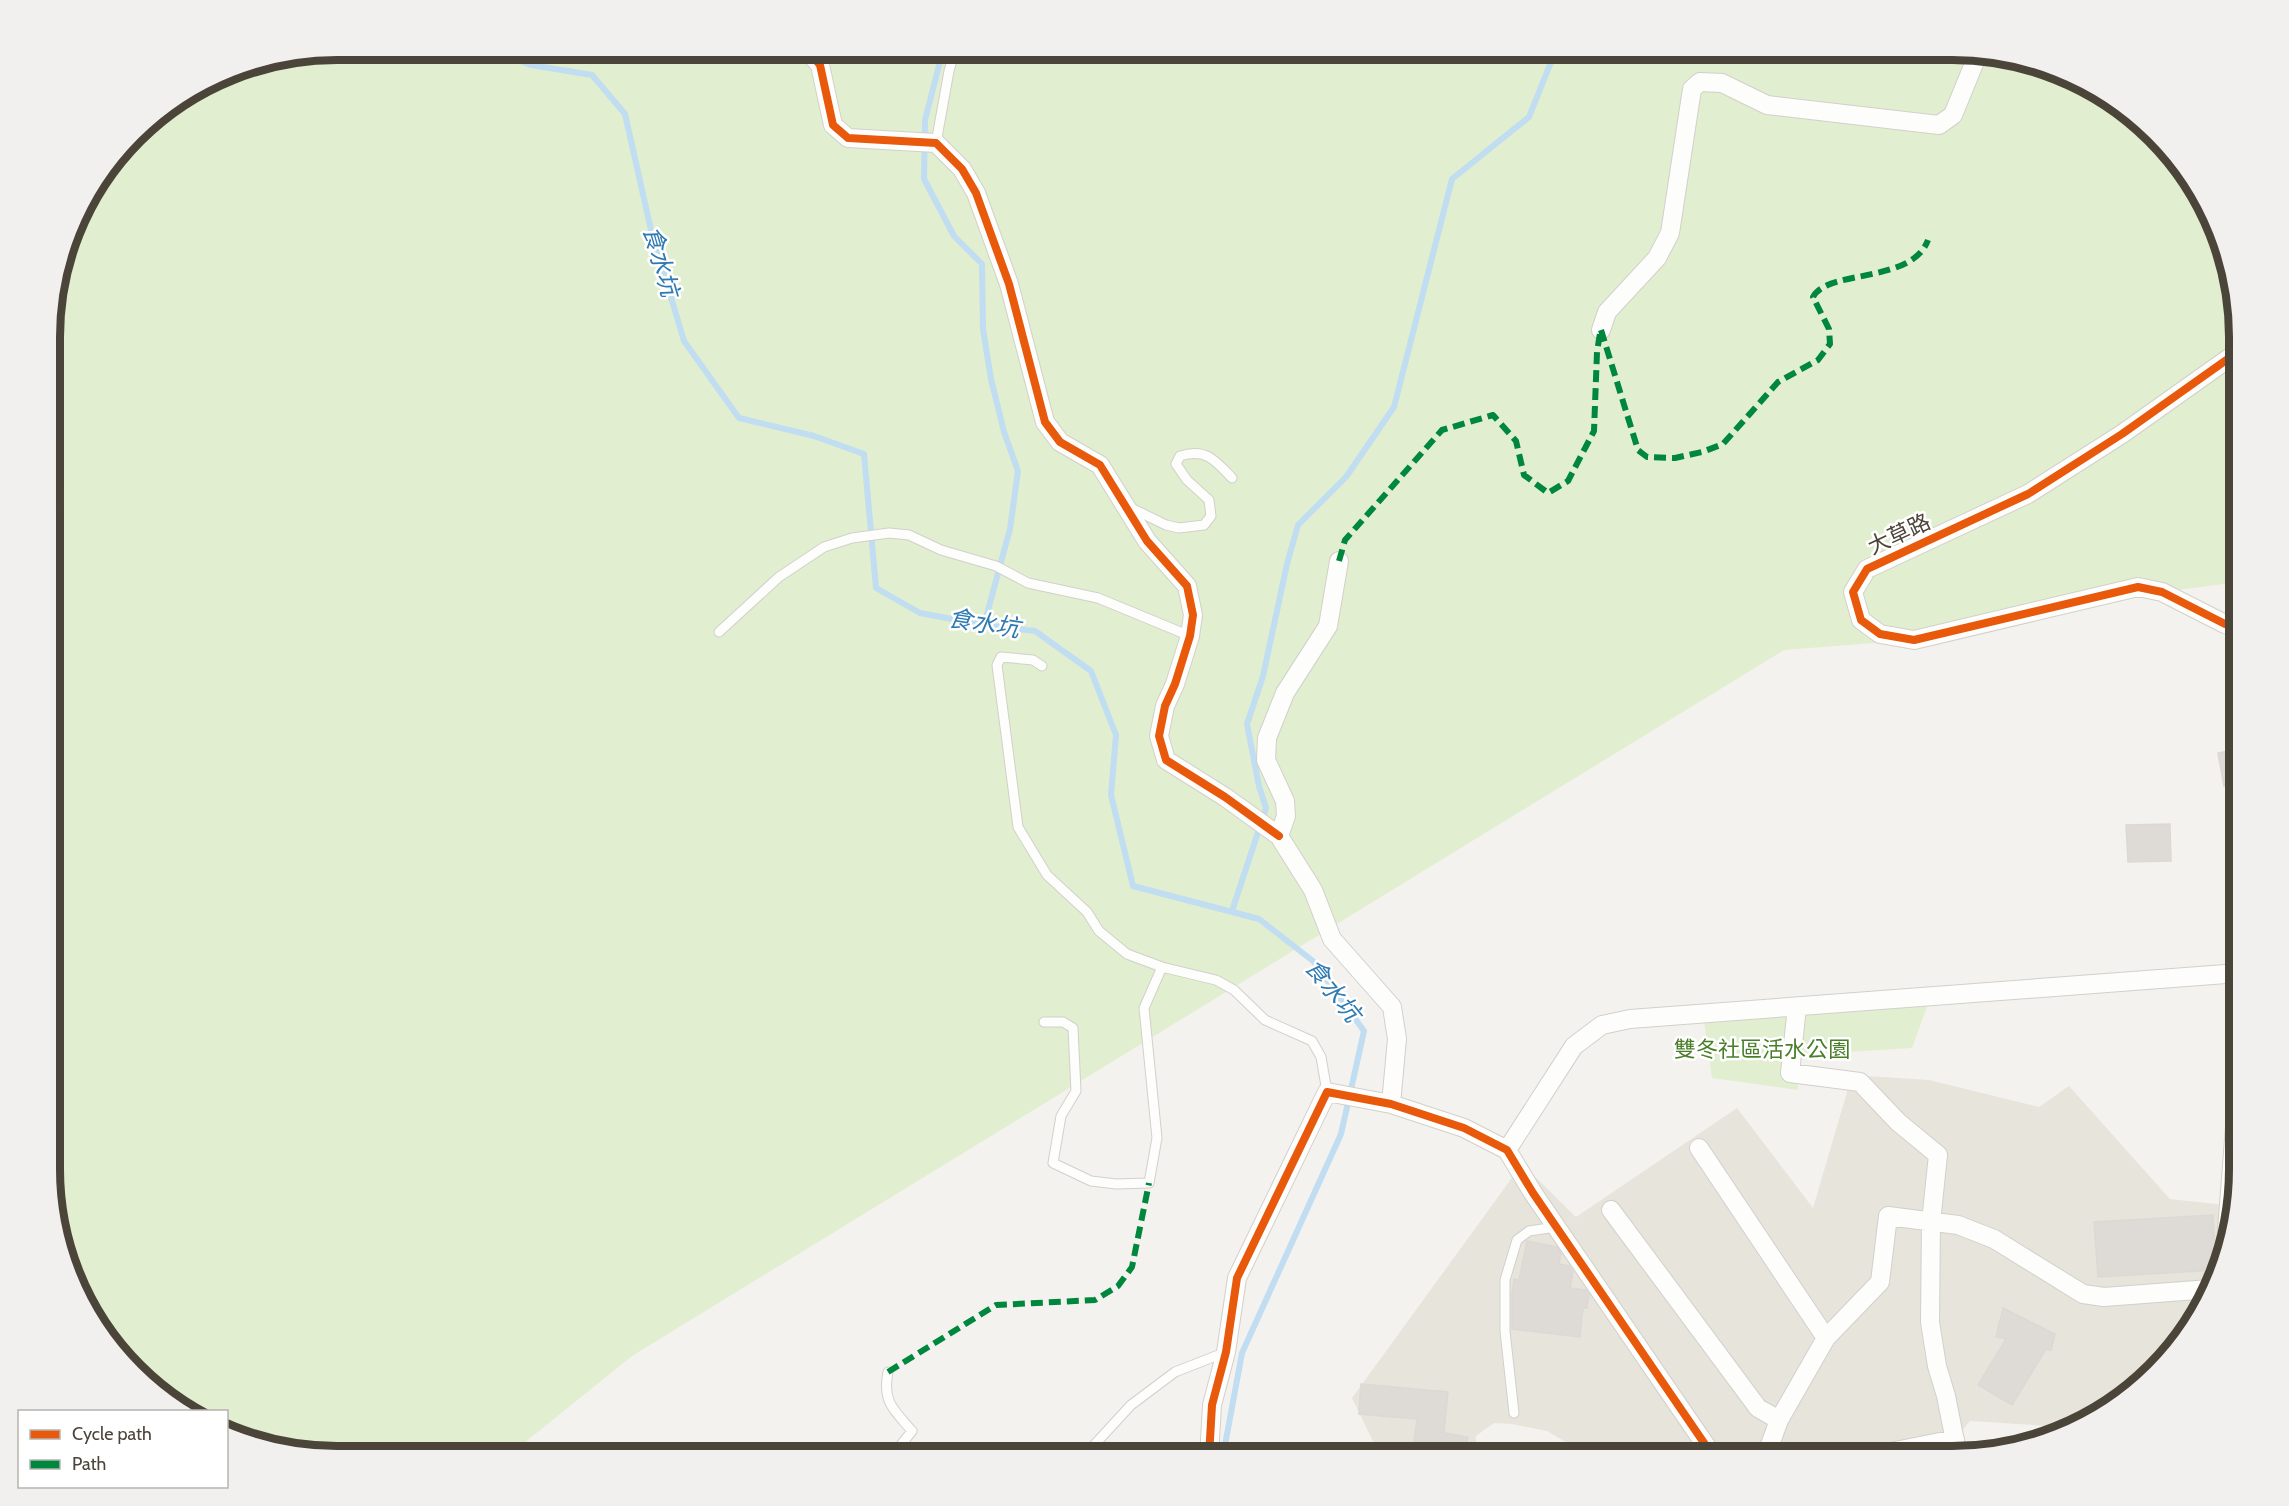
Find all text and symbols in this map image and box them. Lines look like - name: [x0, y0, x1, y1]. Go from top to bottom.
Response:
- water label: 食水坑: [637, 222, 686, 302]
- street label: 大草路: [1863, 508, 1935, 560]
- water label: 食水坑: [946, 603, 1025, 643]
- water label: 食水坑: [1299, 953, 1369, 1029]
- park label: 雙冬社區活水公園: [1674, 1036, 1850, 1063]
- legend: [18, 1410, 228, 1488]
- text: Cycle path: [72, 1423, 152, 1445]
- text: Path: [72, 1453, 106, 1475]

